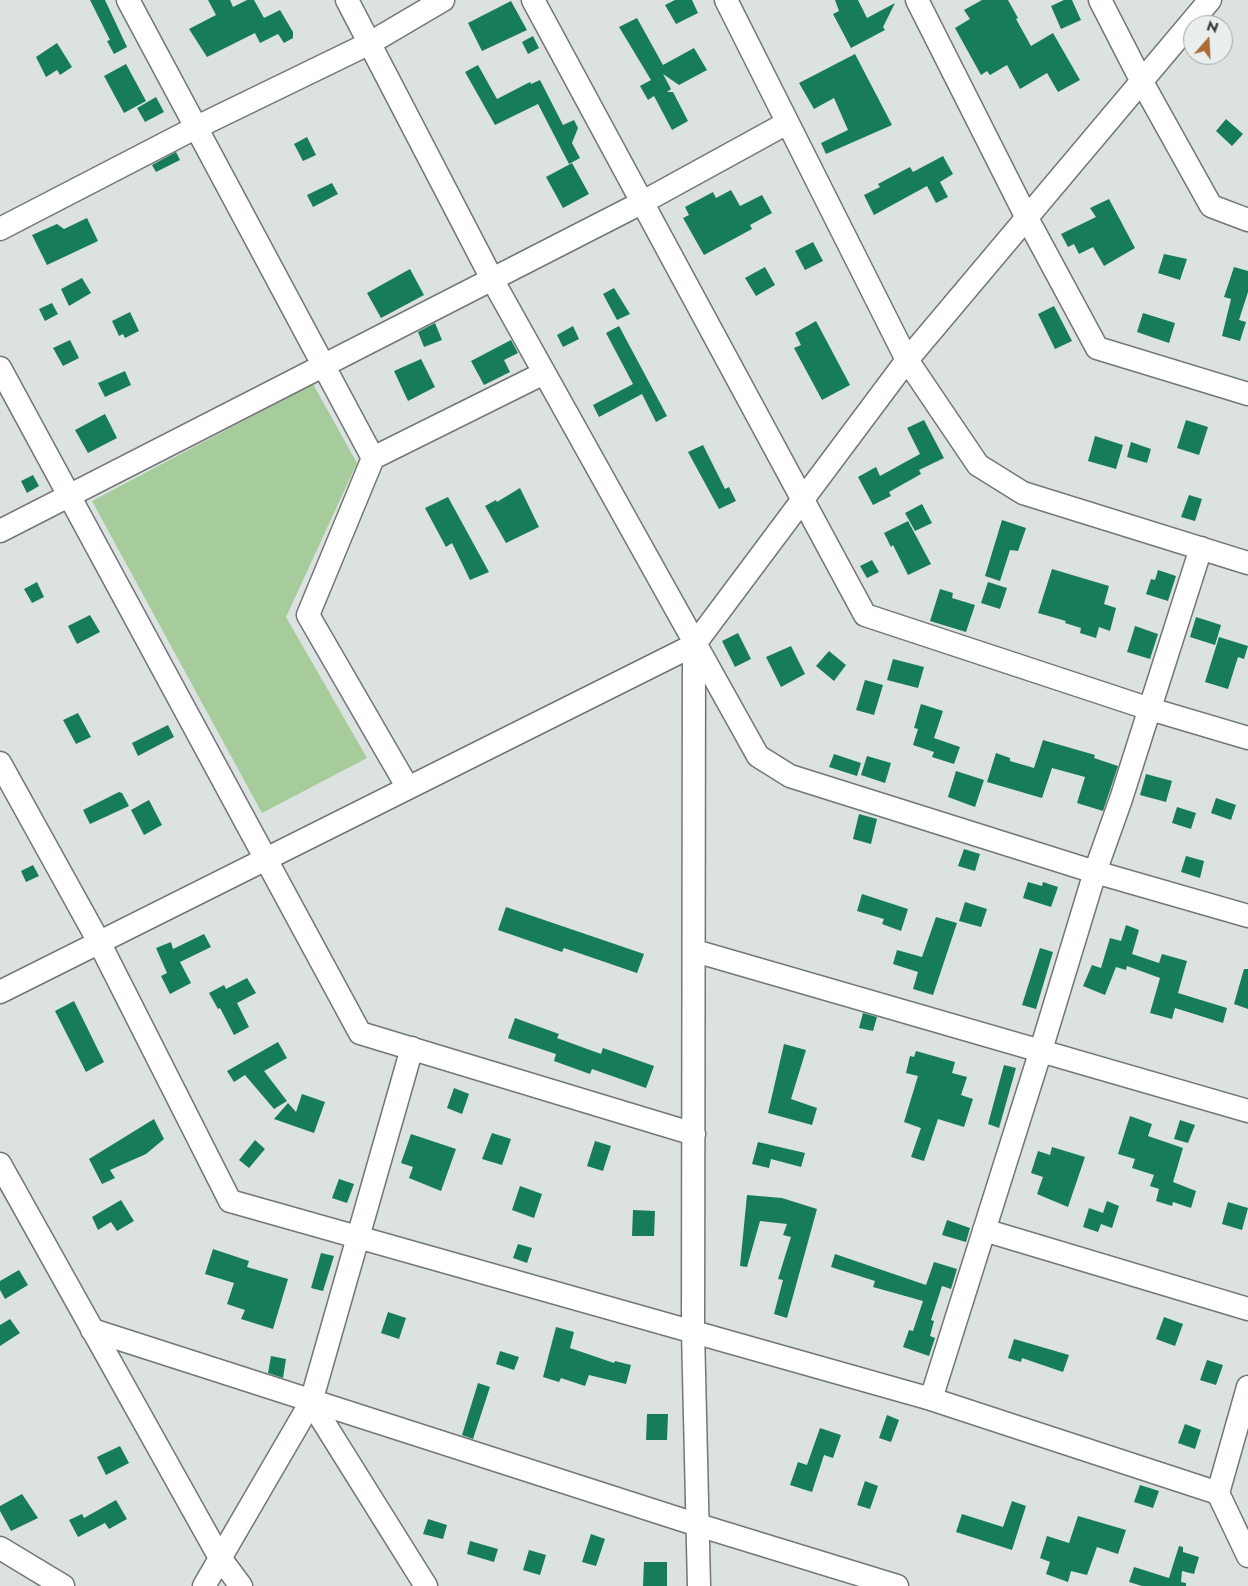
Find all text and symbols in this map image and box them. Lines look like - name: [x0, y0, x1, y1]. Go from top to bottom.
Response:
- north arrow: [1183, 15, 1233, 65]
- text: N: [1204, 15, 1221, 38]

